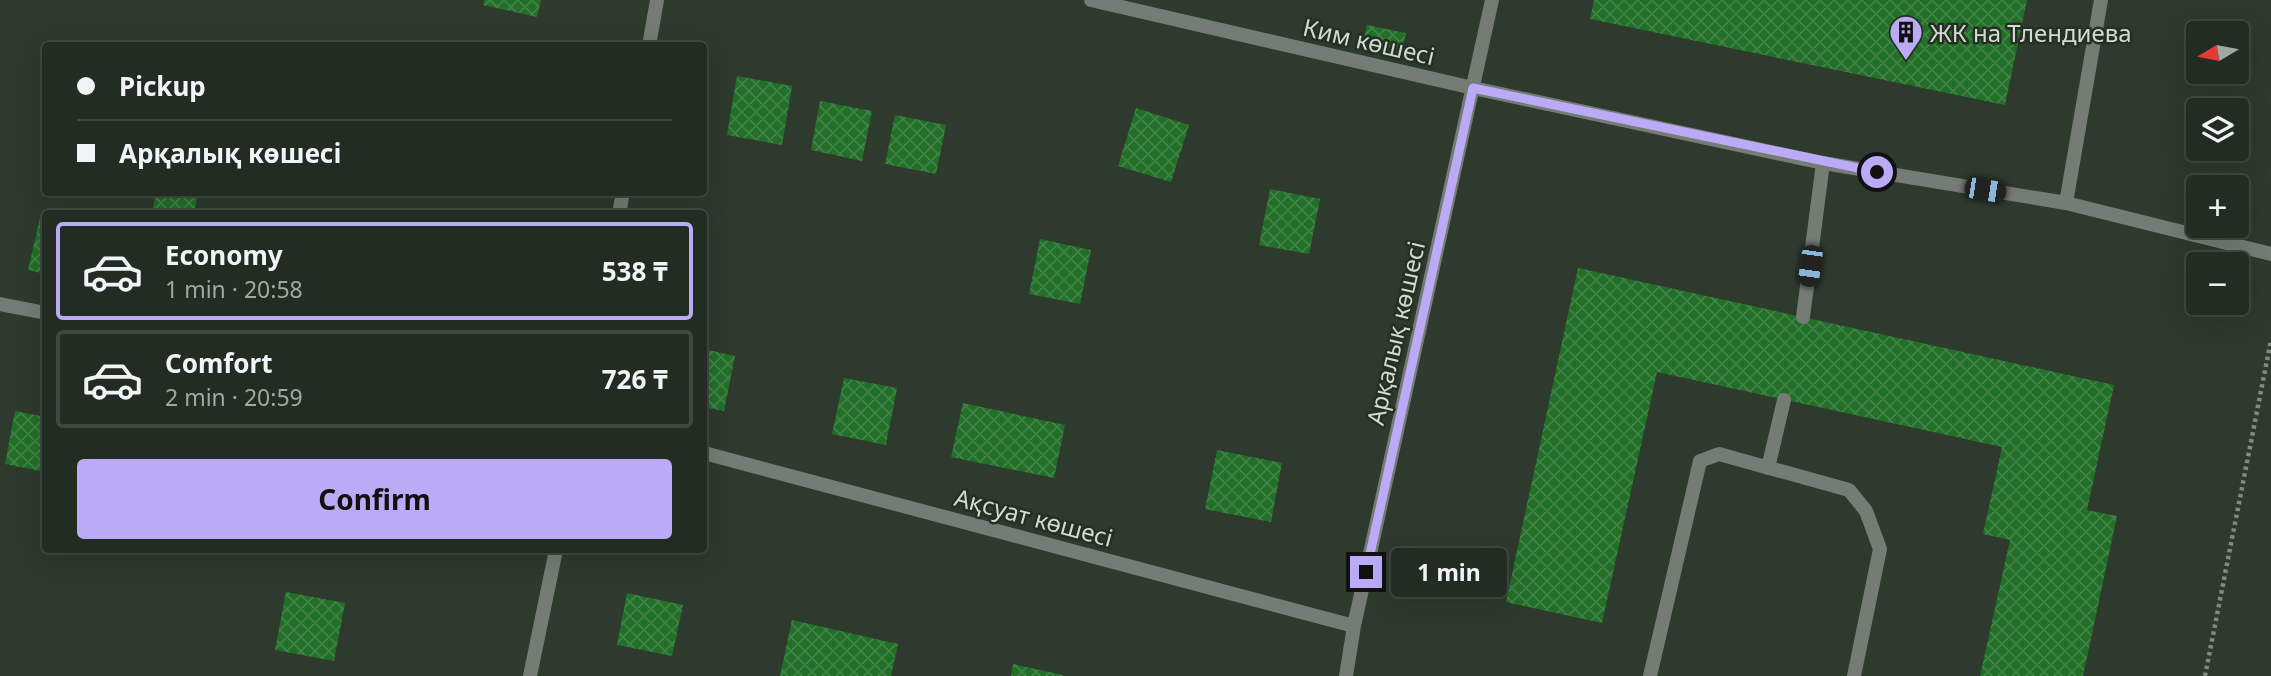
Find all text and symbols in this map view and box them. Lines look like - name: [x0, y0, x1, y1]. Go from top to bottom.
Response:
- street label: Ким көшесі: [1300, 10, 1438, 72]
- building icon: ЖК на Тлендиева: [1887, 13, 1925, 62]
- place label: ЖК на Тлендиева: [1930, 16, 2132, 49]
- north arrow: [2186, 21, 2249, 84]
- map controls: [2186, 21, 2249, 315]
- text: Pickup: [119, 68, 206, 104]
- button: layers: [2186, 98, 2249, 161]
- text: Арқалық көшесі: [119, 135, 341, 171]
- route start: [1861, 156, 1893, 188]
- button: +: [2186, 175, 2249, 238]
- car: [1963, 176, 2008, 204]
- text: Economy: [165, 237, 283, 273]
- street label: Арқалық көшесі: [1358, 238, 1432, 428]
- icon: car: [81, 240, 144, 303]
- car: [1797, 244, 1824, 288]
- button: −: [2186, 252, 2249, 315]
- text: 538 ₸: [602, 253, 668, 289]
- text: 1 min · 20:58: [165, 273, 303, 305]
- text: Comfort: [165, 345, 273, 381]
- icon: car: [81, 348, 144, 411]
- text: 726 ₸: [602, 361, 668, 397]
- text: 2 min · 20:59: [165, 381, 303, 413]
- button: Confirm: [77, 459, 672, 539]
- street label: Ақсуат көшесі: [951, 480, 1117, 554]
- callout: 1 min: [1390, 548, 1506, 596]
- route end: [1350, 556, 1382, 588]
- text: 1 min: [1417, 556, 1481, 588]

